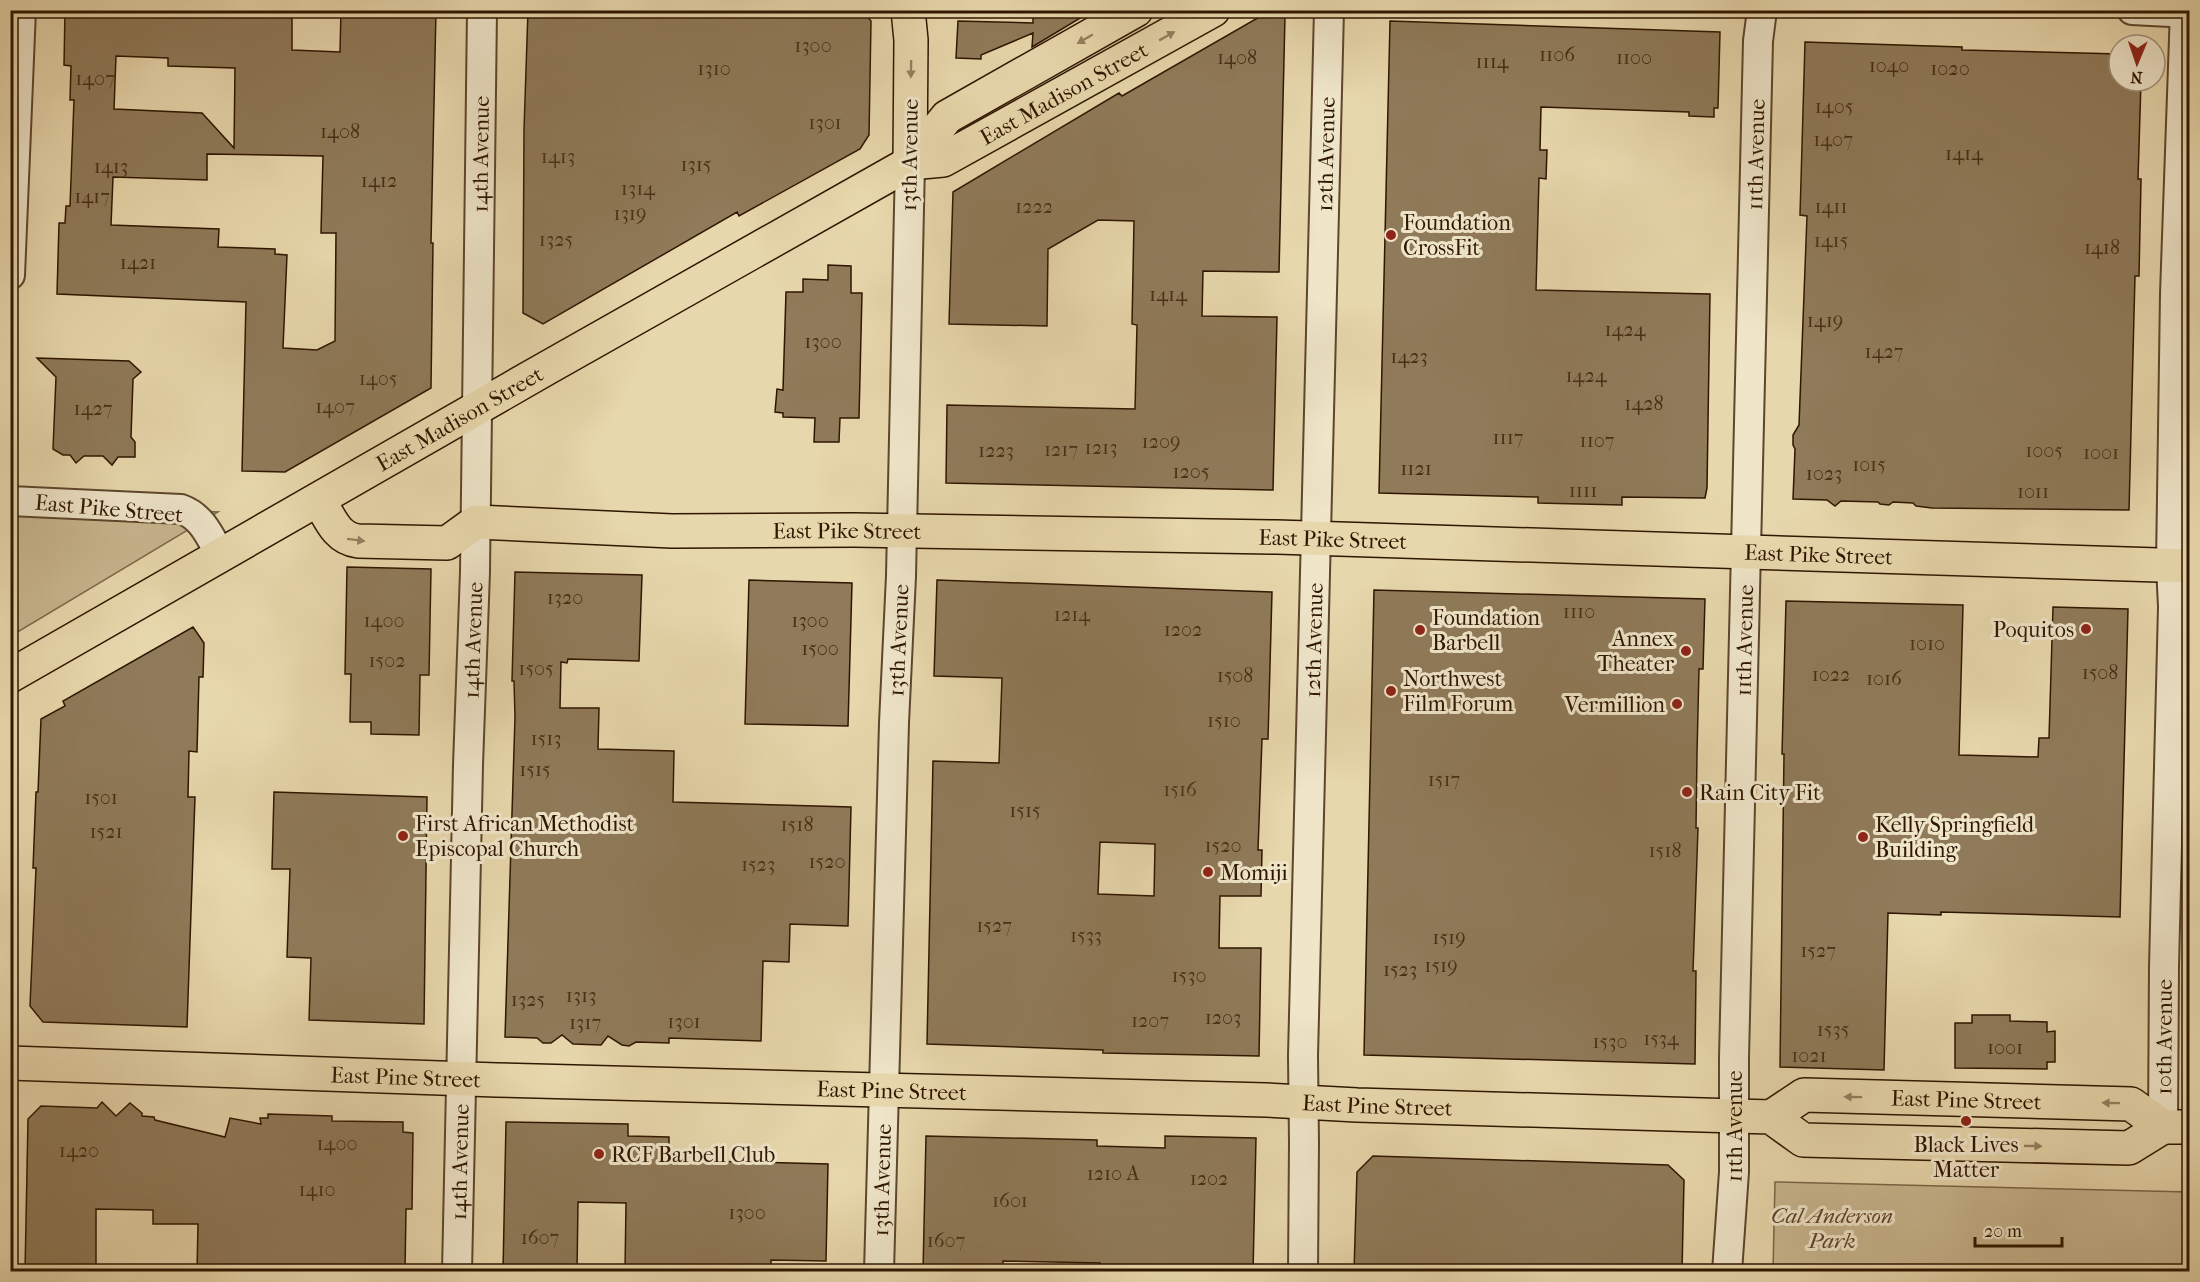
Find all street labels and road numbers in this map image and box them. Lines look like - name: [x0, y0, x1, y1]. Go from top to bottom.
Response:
- street label: East Madison Street: [976, 37, 1153, 151]
- street label: 14th Avenue: [467, 96, 495, 213]
- street label: 12th Avenue: [1312, 96, 1341, 212]
- street label: 13th Avenue: [896, 98, 924, 212]
- street label: 11th Avenue: [1742, 98, 1771, 211]
- street label: East Madison Street: [372, 361, 548, 477]
- street label: East Pike Street: [34, 490, 184, 528]
- street label: East Pike Street: [772, 518, 922, 545]
- street label: East Pike Street: [1258, 525, 1408, 555]
- street label: East Pike Street: [1744, 540, 1893, 571]
- street label: 14th Avenue: [458, 581, 489, 699]
- street label: 12th Avenue: [1300, 582, 1329, 698]
- street label: 13th Avenue: [883, 583, 915, 697]
- street label: 11th Avenue: [1731, 584, 1759, 697]
- street label: 10th Avenue: [2151, 979, 2178, 1095]
- street label: East Pine Street: [330, 1062, 482, 1093]
- street label: 11th Avenue: [1721, 1070, 1748, 1183]
- street label: East Pine Street: [816, 1076, 967, 1106]
- street label: East Pine Street: [1891, 1085, 2042, 1116]
- street label: East Pine Street: [1301, 1090, 1453, 1122]
- street label: 14th Avenue: [446, 1103, 475, 1221]
- street label: 13th Avenue: [868, 1123, 897, 1237]

